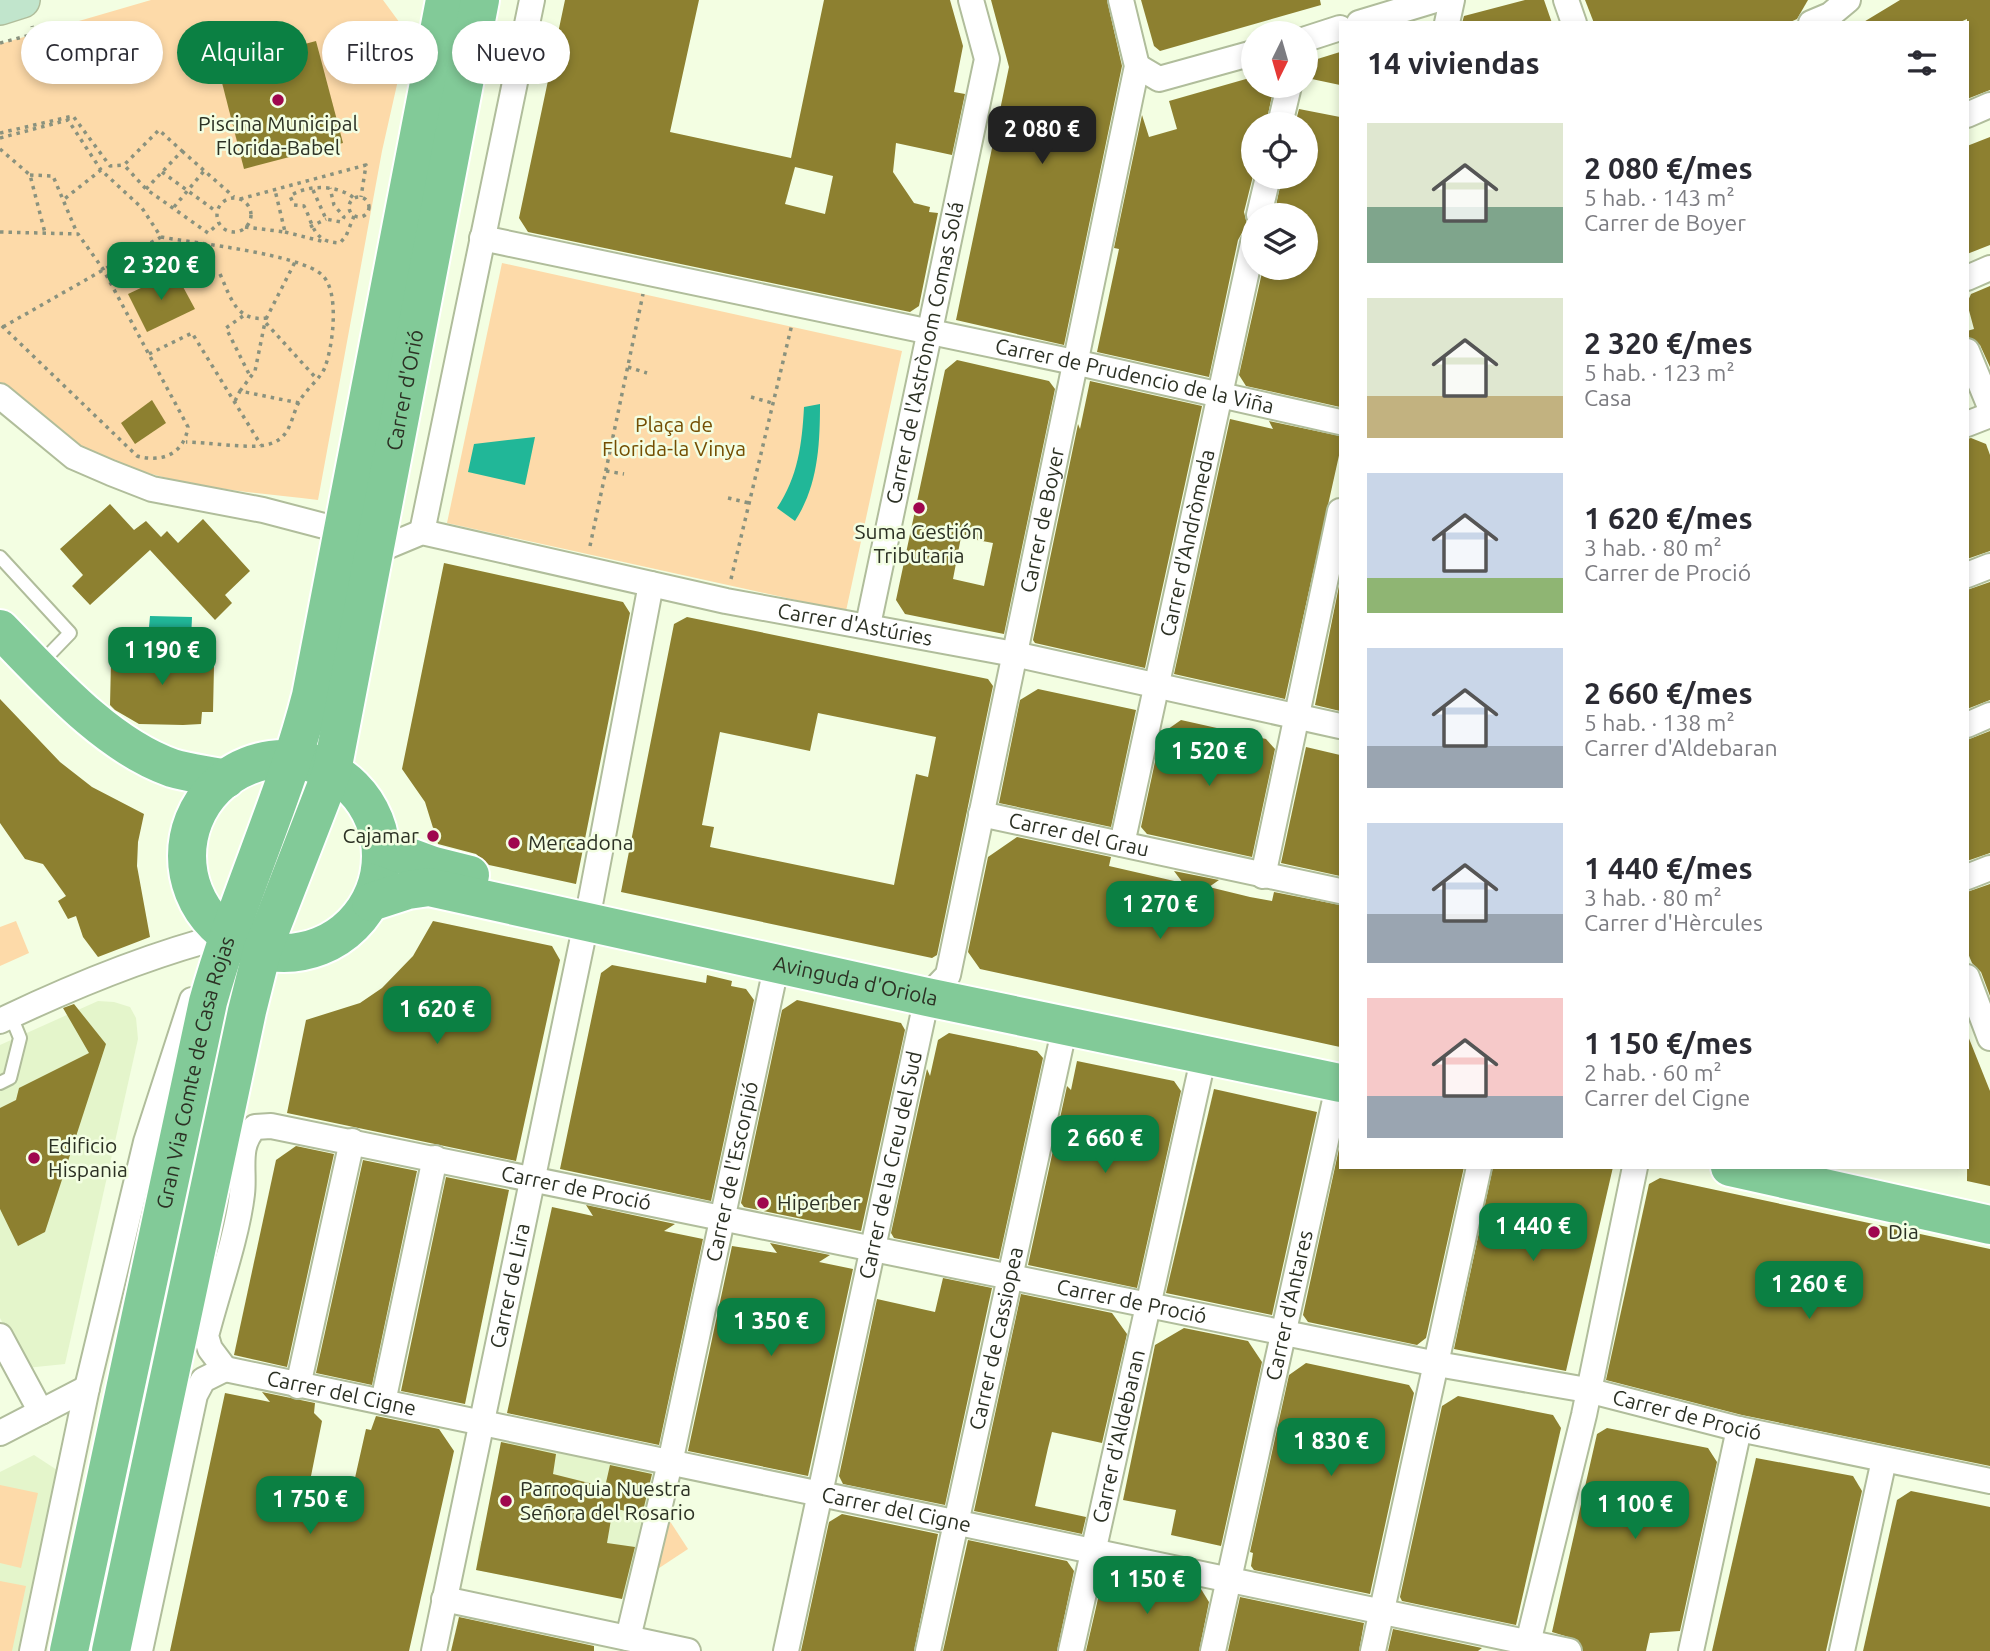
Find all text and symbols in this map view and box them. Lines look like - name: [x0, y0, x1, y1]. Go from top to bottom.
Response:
- chip: Comprar: [21, 21, 163, 84]
- chip: Alquilar: [177, 21, 308, 84]
- chip: Filtros: [322, 21, 438, 84]
- chip: Nuevo: [452, 21, 570, 84]
- north arrow: [1241, 21, 1318, 98]
- map controls: [1241, 21, 1318, 280]
- icon: filters: [1903, 44, 1941, 82]
- text: 14 viviendas: [1367, 46, 1540, 80]
- marker: Piscina Municipal Florida-Babel: [270, 92, 286, 108]
- pin: 2 080 €: [977, 106, 1107, 166]
- place label: Piscina Municipal Florida-Babel: [198, 111, 358, 159]
- button: locate: [1241, 112, 1318, 189]
- text: 2 080 €: [1004, 116, 1080, 141]
- icon: home: [1423, 151, 1507, 235]
- text: 2 080 €/mes: [1584, 151, 1753, 185]
- text: 5 hab. · 143 m²: [1584, 185, 1735, 210]
- street label: Carrer de l'Astrònom Comas Solá: [881, 199, 968, 506]
- button: layers: [1241, 203, 1318, 280]
- text: Carrer de Boyer: [1584, 210, 1746, 235]
- pin: 2 320 €: [96, 243, 226, 302]
- text: 2 320 €: [123, 252, 199, 277]
- icon: home: [1423, 326, 1507, 410]
- text: 2 320 €/mes: [1584, 326, 1753, 360]
- street label: Carrer d'Orió: [381, 327, 427, 453]
- street label: Carrer de Prudencio de la Viña: [993, 333, 1276, 418]
- text: 5 hab. · 123 m²: [1584, 360, 1735, 385]
- text: Casa: [1584, 385, 1632, 410]
- park label: Plaça de Florida-la Vinya: [602, 412, 746, 460]
- street label: Carrer de Boyer: [1015, 445, 1068, 595]
- street label: Carrer d'Andròmeda: [1155, 447, 1219, 639]
- marker: Suma Gestión Tributaria: [911, 500, 927, 516]
- icon: home: [1423, 501, 1507, 585]
- text: 1 620 €/mes: [1584, 501, 1753, 535]
- place label: Suma Gestión Tributaria: [855, 519, 983, 567]
- text: 3 hab. · 80 m²: [1584, 535, 1722, 560]
- text: Carrer de Proció: [1584, 560, 1751, 585]
- street label: Carrer d'Astúries: [776, 598, 935, 650]
- pin: 1 190 €: [97, 628, 227, 687]
- text: 1 190 €: [124, 637, 200, 662]
- icon: home: [1423, 676, 1507, 760]
- text: 2 660 €/mes: [1584, 676, 1753, 710]
- text: 5 hab. · 138 m²: [1584, 710, 1735, 735]
- pin: 1 520 €: [1144, 728, 1274, 788]
- text: Carrer d'Aldebaran: [1584, 735, 1778, 760]
- text: 1 520 €: [1171, 738, 1247, 763]
- street label: Carrer del Grau: [1007, 807, 1151, 861]
- place label: Cajamar: [343, 823, 419, 847]
- marker: Cajamar: [425, 828, 441, 844]
- place label: Mercadona: [528, 830, 634, 854]
- marker: Mercadona: [506, 835, 522, 851]
- icon: home: [1423, 851, 1507, 935]
- text: 1 440 €/mes: [1584, 851, 1753, 885]
- pin: 1 270 €: [1095, 881, 1225, 941]
- text: 3 hab. · 80 m²: [1584, 885, 1722, 910]
- text: 1 270 €: [1122, 891, 1198, 916]
- text: Carrer d'Hèrcules: [1584, 910, 1763, 935]
- street label: Gran Via Comte de Casa Rojas: [151, 933, 239, 1211]
- street label: Avinguda d'Oriola: [771, 950, 940, 1010]
- pin: 1 620 €: [372, 986, 502, 1046]
- text: 1 620 €: [399, 996, 475, 1021]
- icon: home: [1423, 1026, 1507, 1110]
- text: 1 150 €/mes: [1584, 1026, 1753, 1060]
- street label: Carrer de la Creu del Sud: [854, 1049, 926, 1281]
- text: 2 hab. · 60 m²: [1584, 1060, 1722, 1085]
- street label: Carrer de l'Escorpió: [700, 1079, 762, 1264]
- text: Carrer del Cigne: [1584, 1085, 1750, 1110]
- pin: 2 660 €: [1040, 1116, 1170, 1175]
- text: 2 660 €: [1067, 1125, 1143, 1150]
- place label: Edificio Hispania: [48, 1133, 128, 1181]
- marker: Edificio Hispania: [26, 1150, 42, 1166]
- street label: Carrer de Proció: [499, 1160, 654, 1214]
- place label: Hiperber: [777, 1190, 860, 1214]
- marker: Hiperber: [755, 1195, 771, 1211]
- pin: 1 440 €: [1468, 1204, 1598, 1263]
- text: 1 440 €: [1495, 1213, 1571, 1238]
- place label: Dia: [1888, 1219, 1919, 1243]
- street label: Carrer de Lira: [484, 1221, 534, 1350]
- marker: Dia: [1866, 1224, 1882, 1240]
- street label: Carrer d'Antares: [1260, 1228, 1317, 1383]
- street label: Carrer de Cassiopea: [964, 1244, 1027, 1432]
- pin: 1 260 €: [1744, 1262, 1874, 1321]
- text: 1 260 €: [1771, 1271, 1847, 1296]
- street label: Carrer de Proció: [1055, 1274, 1209, 1328]
- pin: 1 350 €: [706, 1298, 836, 1358]
- text: 1 350 €: [733, 1308, 809, 1333]
- street label: Carrer d'Aldebaran: [1087, 1347, 1149, 1525]
- street label: Carrer del Cigne: [265, 1365, 418, 1420]
- street label: Carrer de Proció: [1610, 1384, 1764, 1444]
- pin: 1 830 €: [1266, 1418, 1396, 1478]
- text: 1 830 €: [1293, 1428, 1369, 1453]
- pin: 1 750 €: [245, 1476, 375, 1536]
- place label: Parroquia Nuestra Señora del Rosario: [520, 1476, 695, 1524]
- street label: Carrer del Cigne: [820, 1482, 973, 1536]
- pin: 1 100 €: [1570, 1482, 1700, 1541]
- text: 1 750 €: [272, 1486, 348, 1511]
- text: 1 100 €: [1597, 1491, 1673, 1516]
- marker: Parroquia Nuestra Señora del Rosario: [498, 1493, 514, 1509]
- pin: 1 150 €: [1082, 1556, 1212, 1616]
- text: 1 150 €: [1109, 1566, 1185, 1591]

